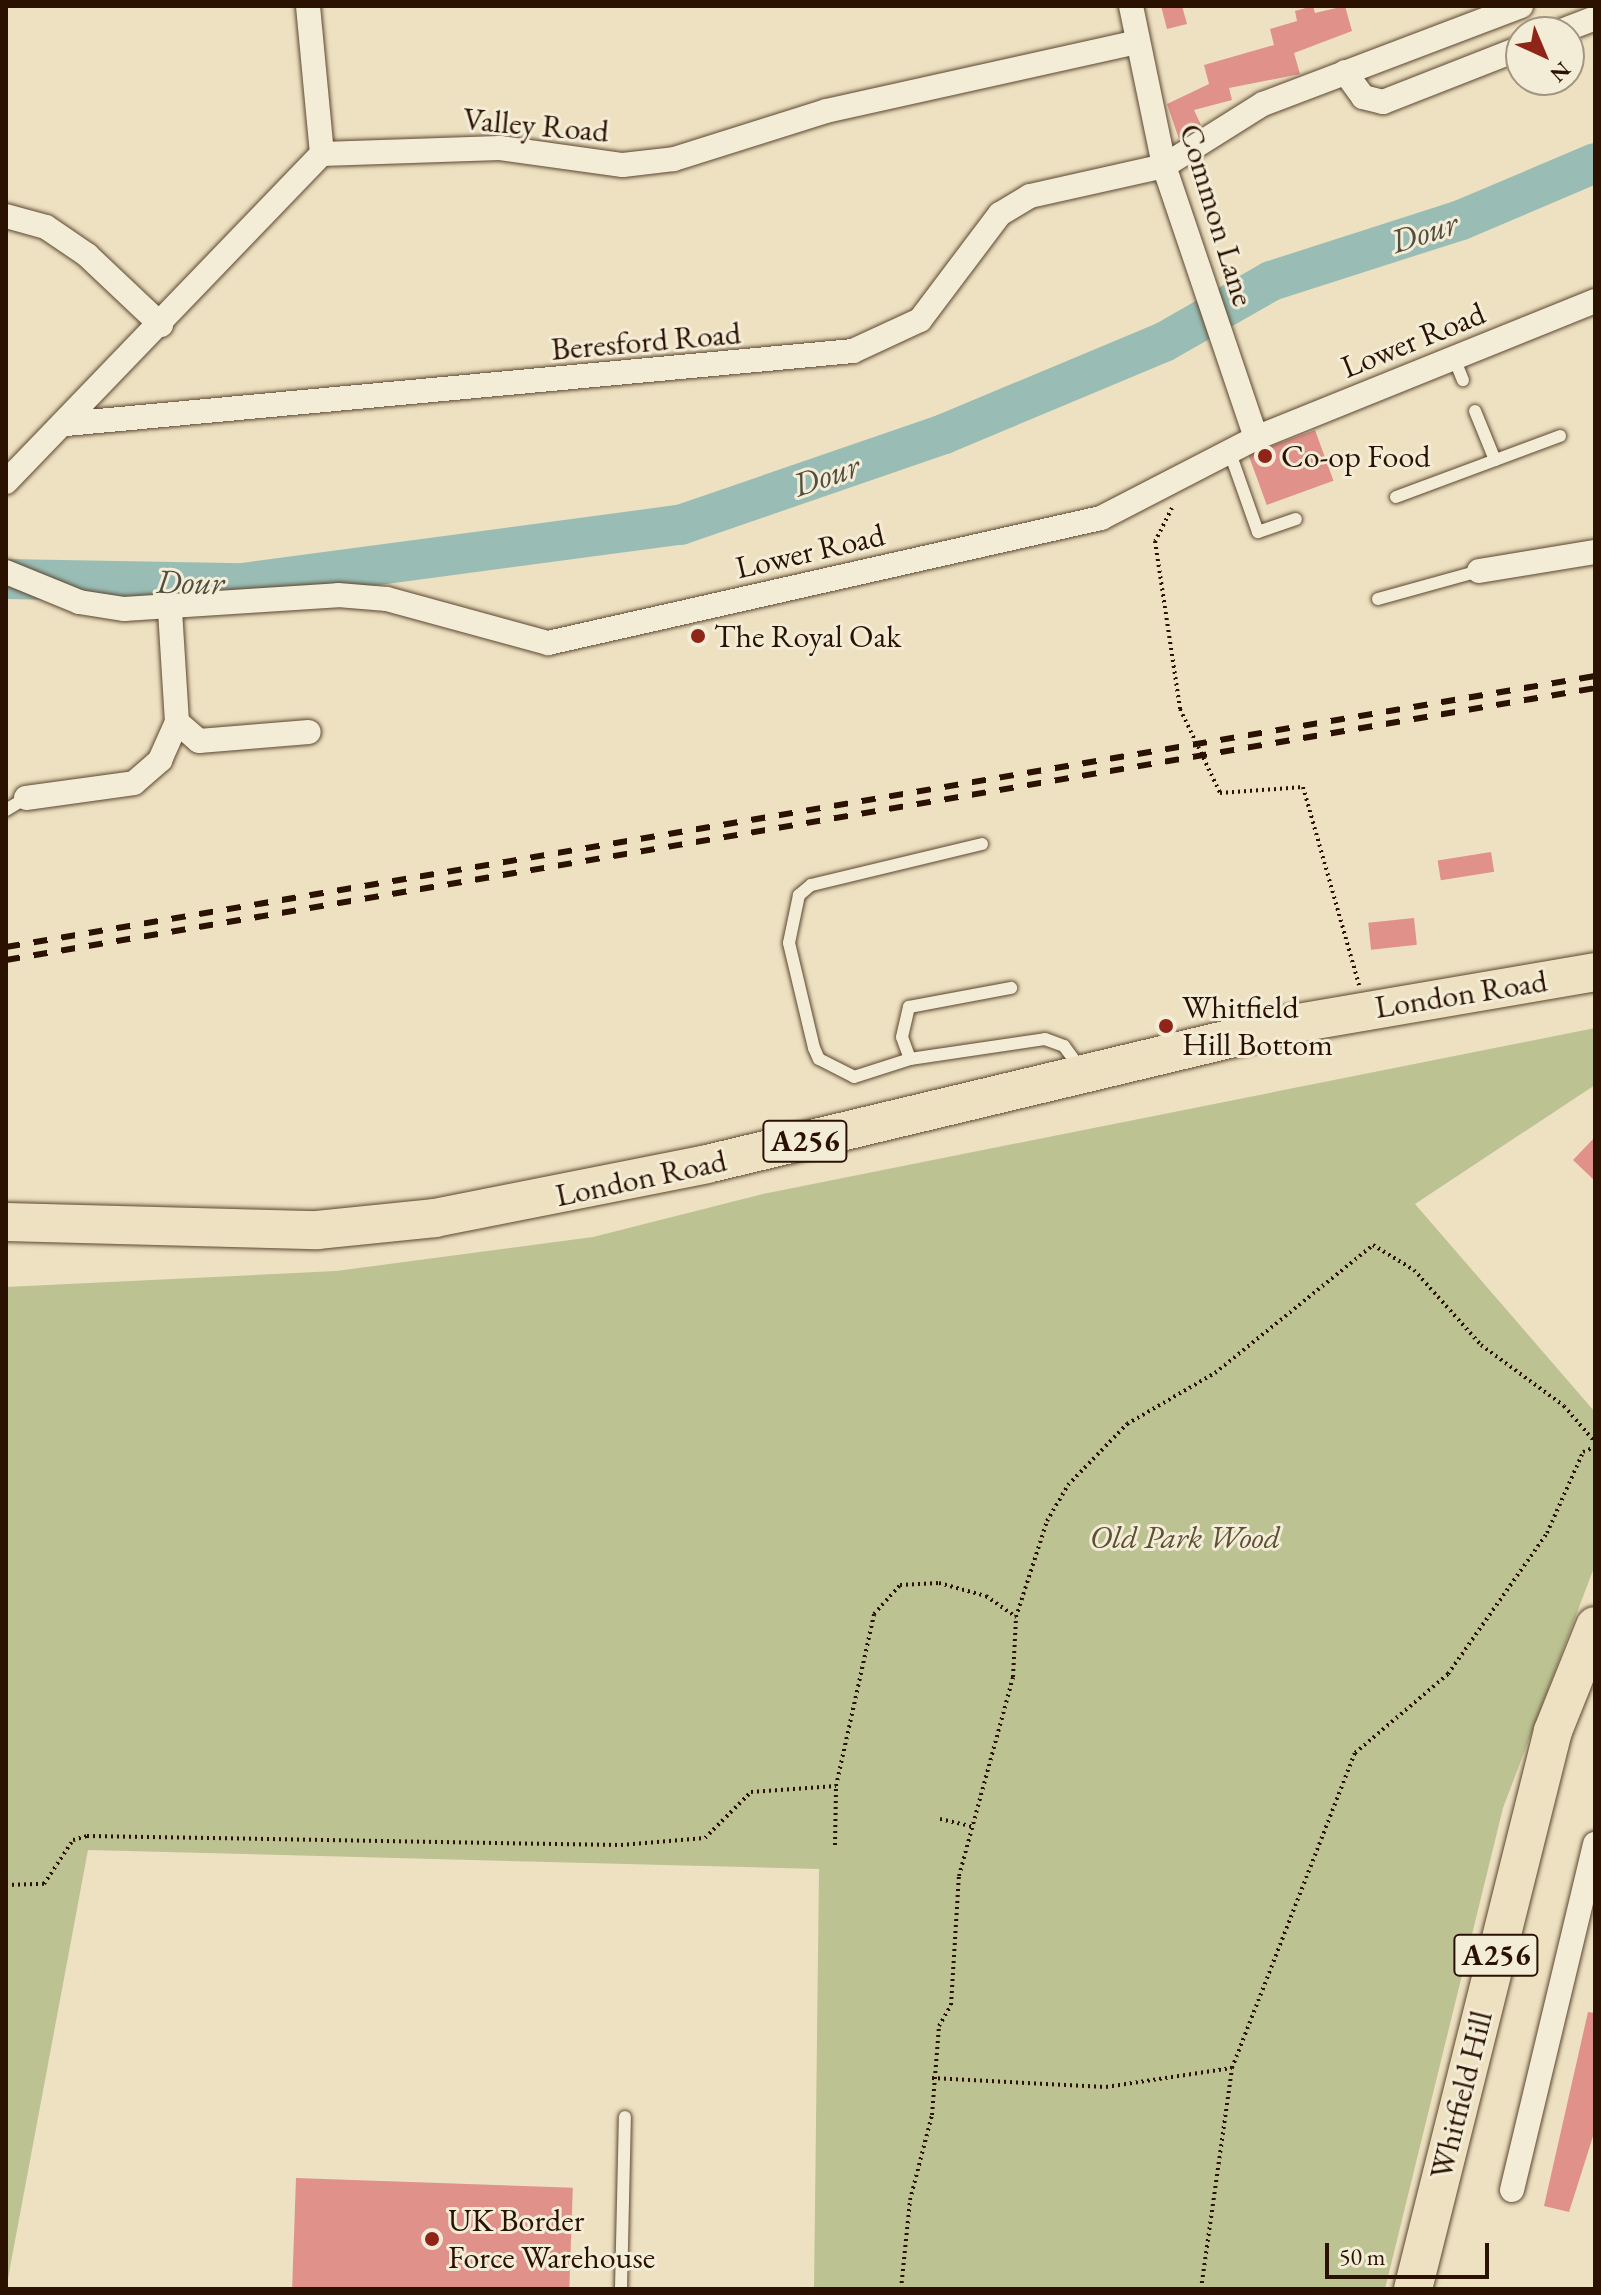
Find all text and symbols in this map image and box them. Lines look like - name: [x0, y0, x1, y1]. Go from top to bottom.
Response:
- north arrow: [1505, 16, 1585, 96]
- text: N: [1544, 56, 1577, 89]
- street label: Valley Road: [461, 99, 611, 151]
- street label: Common Lane: [1171, 119, 1263, 311]
- water label: Dour: [1385, 202, 1463, 262]
- street label: Lower Road: [1335, 294, 1491, 386]
- street label: Beresford Road: [550, 314, 742, 368]
- place label: Co-op Food: [1281, 437, 1430, 475]
- water label: Dour: [787, 445, 865, 505]
- marker: Co-op Food: [1256, 447, 1274, 465]
- street label: Lower Road: [732, 515, 888, 587]
- water label: Dour: [156, 561, 224, 603]
- place label: The Royal Oak: [714, 617, 901, 655]
- marker: The Royal Oak: [689, 627, 707, 645]
- street label: London Road: [1372, 961, 1550, 1027]
- place label: Whitfield Hill Bottom: [1182, 989, 1333, 1064]
- marker: Whitfield Hill Bottom: [1157, 1017, 1175, 1035]
- road number: A256: [761, 1115, 849, 1167]
- street label: London Road: [552, 1141, 730, 1215]
- park label: Old Park Wood: [1090, 1518, 1280, 1556]
- road number: A256: [1452, 1929, 1540, 1981]
- street label: Whitfield Hill: [1422, 2007, 1500, 2183]
- place label: UK Border Force Warehouse: [448, 2202, 655, 2277]
- scale bar: [1329, 2227, 1493, 2277]
- marker: UK Border Force Warehouse: [423, 2230, 441, 2248]
- text: 50 m: [1339, 2241, 1386, 2272]

